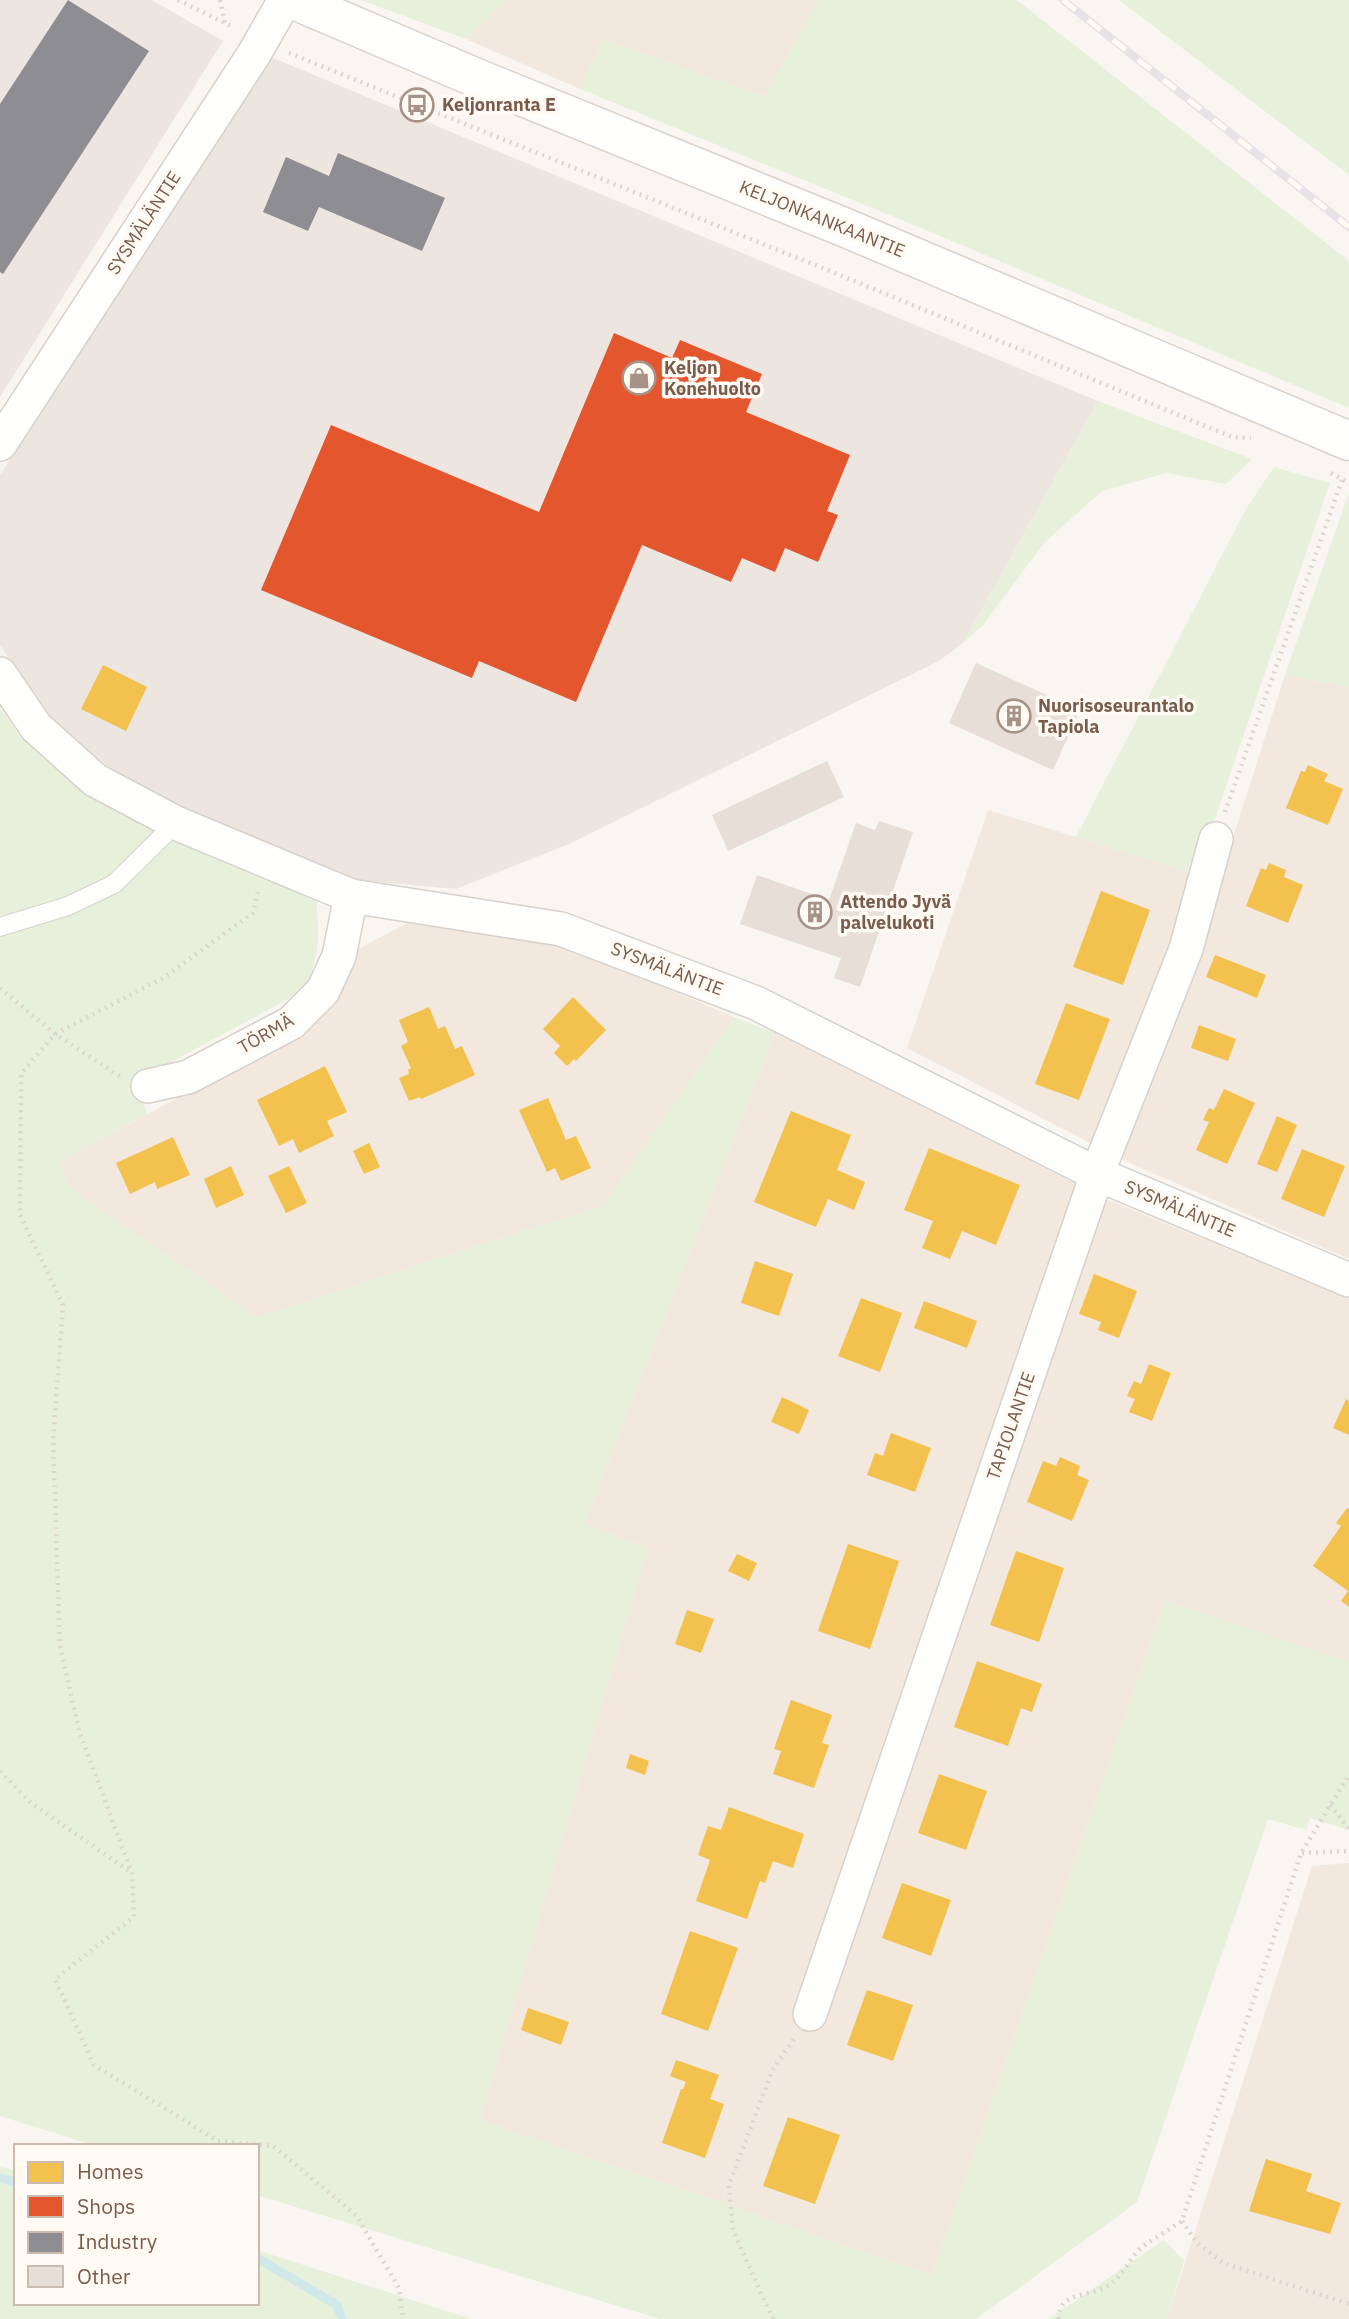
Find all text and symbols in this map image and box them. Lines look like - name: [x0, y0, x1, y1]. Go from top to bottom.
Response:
- bus stop icon: Keljonranta E: [398, 86, 436, 124]
- place label: Keljonranta E: [442, 93, 556, 116]
- street label: SYSMÄLÄNTIE: [102, 167, 186, 279]
- street label: KELJONKANKAANTIE: [736, 175, 908, 262]
- place label: Keljon Konehuolto: [664, 356, 761, 400]
- shop icon: Keljon Konehuolto: [620, 359, 658, 397]
- place label: Nuorisoseurantalo Tapiola: [1038, 694, 1194, 738]
- building icon: Nuorisoseurantalo Tapiola: [995, 697, 1033, 735]
- place label: Attendo Jyvä palvelukoti: [840, 890, 951, 934]
- building icon: Attendo Jyvä palvelukoti: [796, 893, 834, 931]
- street label: SYSMÄLÄNTIE: [608, 937, 727, 1001]
- street label: TÖRMÄ: [234, 1008, 298, 1059]
- street label: SYSMÄLÄNTIE: [1121, 1175, 1239, 1242]
- street label: TAPIOLANTIE: [981, 1369, 1040, 1483]
- legend: [14, 2144, 259, 2305]
- text: Homes: [77, 2157, 144, 2185]
- text: Shops: [77, 2192, 135, 2220]
- text: Industry: [77, 2227, 158, 2255]
- text: Other: [77, 2262, 131, 2290]

